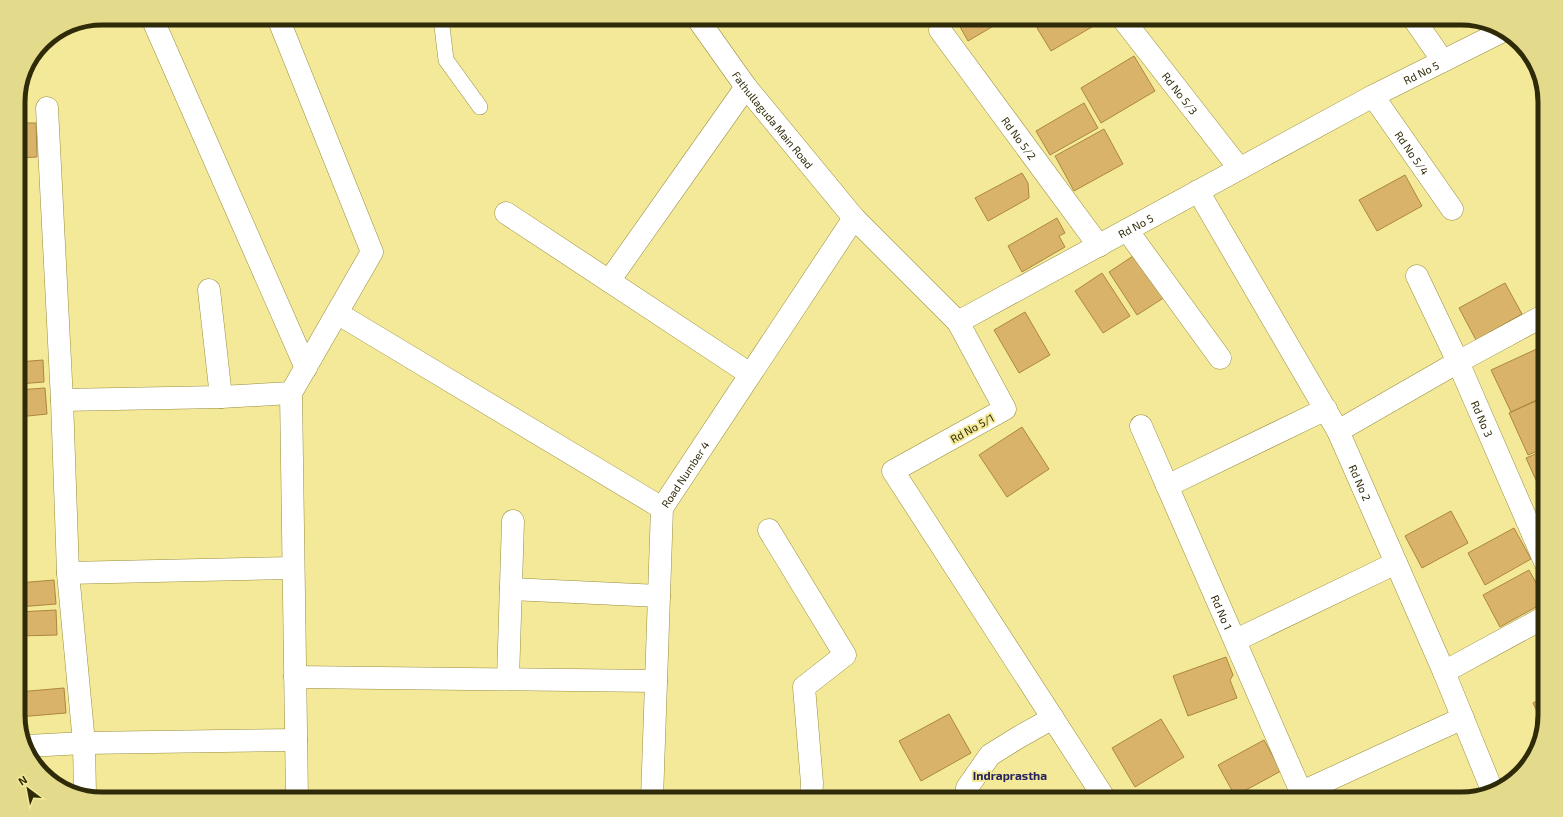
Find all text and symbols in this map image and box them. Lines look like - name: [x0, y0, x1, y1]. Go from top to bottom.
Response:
- street label: Rd No 5: [1401, 58, 1441, 86]
- street label: Fathullaguda Main Road: [730, 68, 816, 171]
- street label: Rd No 5/3: [1160, 69, 1201, 117]
- street label: Rd No 5/2: [999, 114, 1039, 162]
- street label: Rd No 5/4: [1393, 128, 1432, 177]
- street label: Rd No 5: [1116, 211, 1155, 240]
- street label: Rd No 3: [1469, 399, 1496, 439]
- street label: Rd No 5/1: [948, 411, 996, 445]
- street label: Road Number 4: [658, 438, 711, 510]
- street label: Rd No 2: [1347, 462, 1374, 503]
- street label: Rd No 1: [1209, 593, 1236, 631]
- district label: Indraprastha: [973, 768, 1047, 782]
- north arrow: [8, 769, 48, 809]
- text: N: [16, 772, 29, 788]

